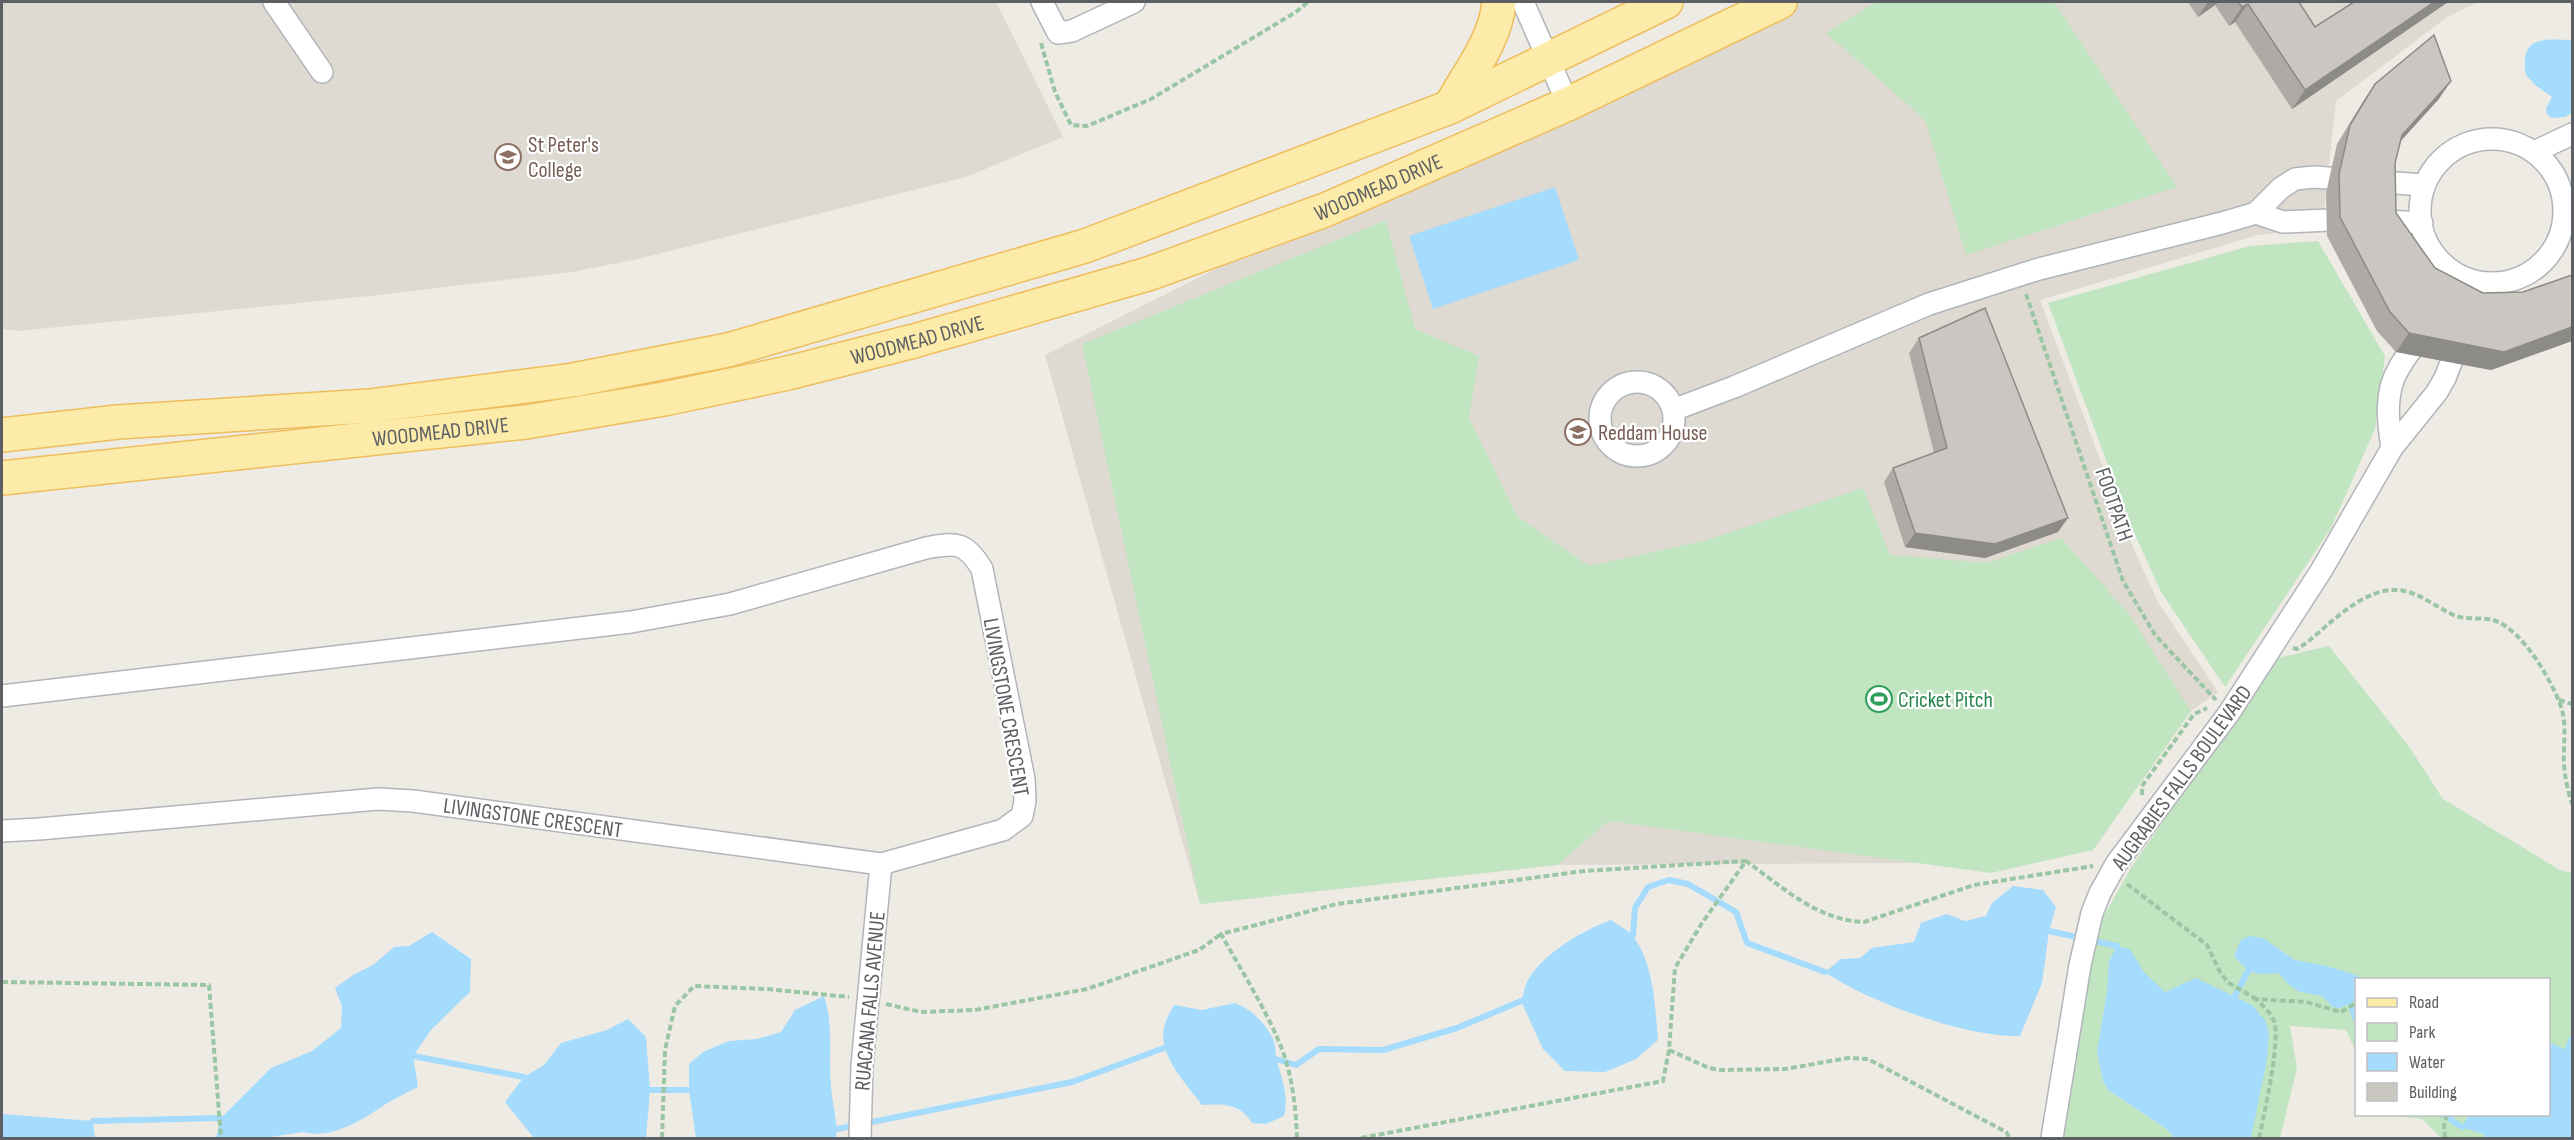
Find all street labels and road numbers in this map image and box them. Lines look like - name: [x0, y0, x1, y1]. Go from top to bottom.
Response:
- street label: WOODMEAD DRIVE: [1311, 149, 1447, 228]
- street label: WOODMEAD DRIVE: [848, 310, 987, 372]
- street label: WOODMEAD DRIVE: [371, 412, 510, 453]
- street label: FOOTPATH: [2088, 464, 2139, 545]
- street label: LIVINGSTONE CRESCENT: [977, 616, 1035, 799]
- street label: AUGRABIES FALLS BOULEVARD: [2105, 680, 2258, 876]
- street label: LIVINGSTONE CRESCENT: [441, 793, 624, 844]
- street label: RUACANA FALLS AVENUE: [849, 910, 892, 1092]

